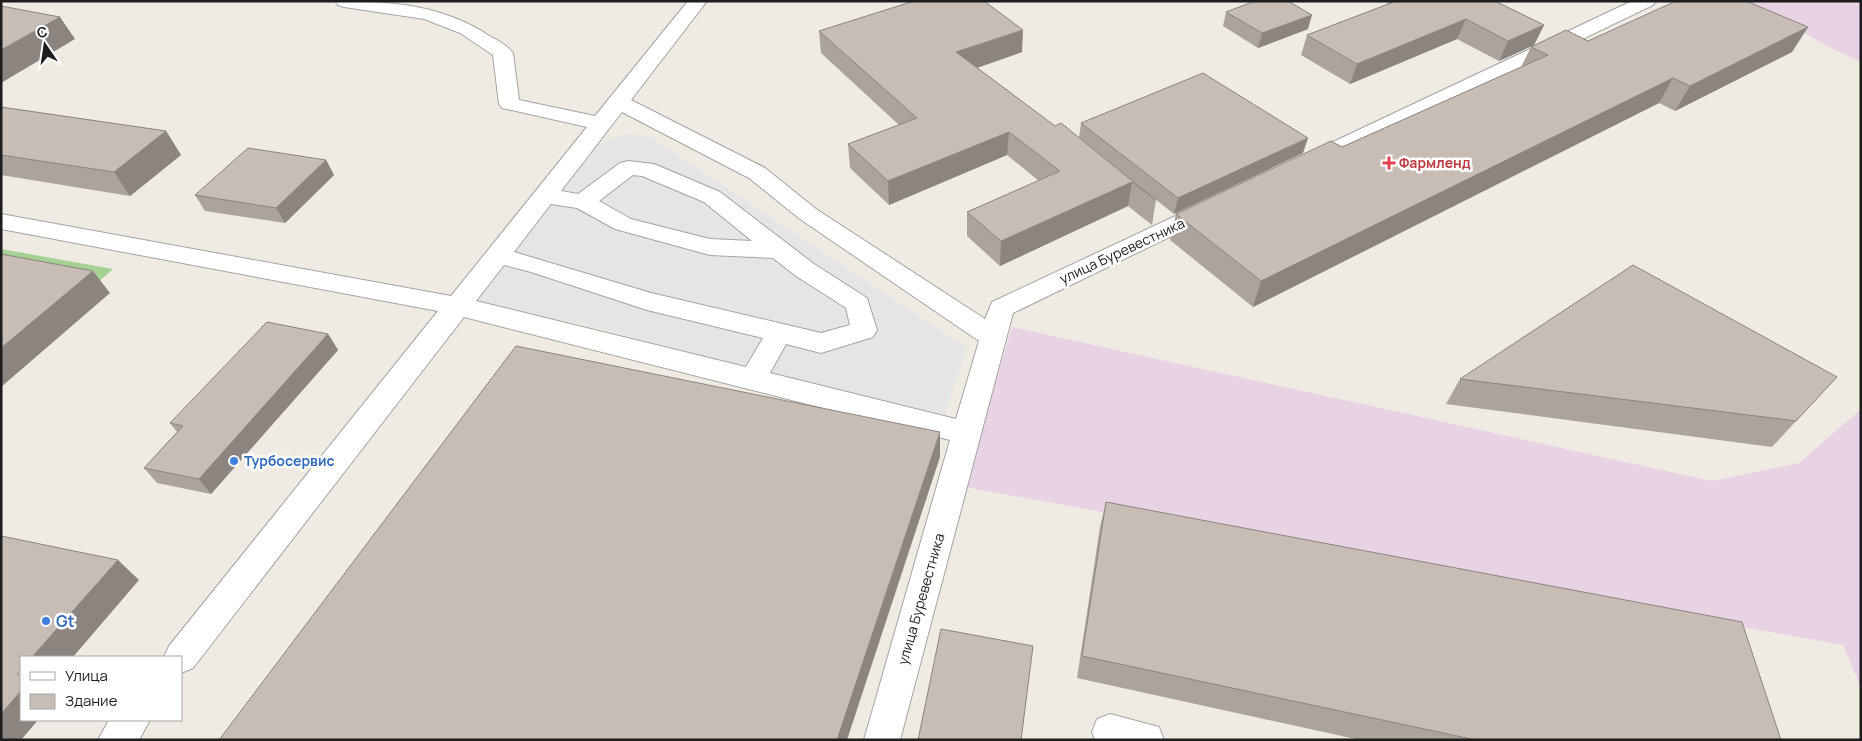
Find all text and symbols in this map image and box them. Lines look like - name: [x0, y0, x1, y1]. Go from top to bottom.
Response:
- north arrow: [20, 20, 70, 70]
- text: С: [35, 21, 49, 42]
- place label: Фармленд: [1399, 153, 1471, 172]
- marker: Фармленд: [1383, 157, 1395, 169]
- street label: улица Буревестника: [1056, 213, 1187, 288]
- place label: Турбосервис: [244, 451, 335, 470]
- marker: Турбосервис: [228, 455, 240, 467]
- street label: улица Буревестника: [893, 531, 948, 667]
- place label: Gt: [56, 610, 75, 632]
- marker: Gt: [40, 615, 52, 627]
- legend: [20, 656, 182, 721]
- text: Улица: [65, 665, 108, 686]
- text: Здание: [65, 690, 118, 711]

